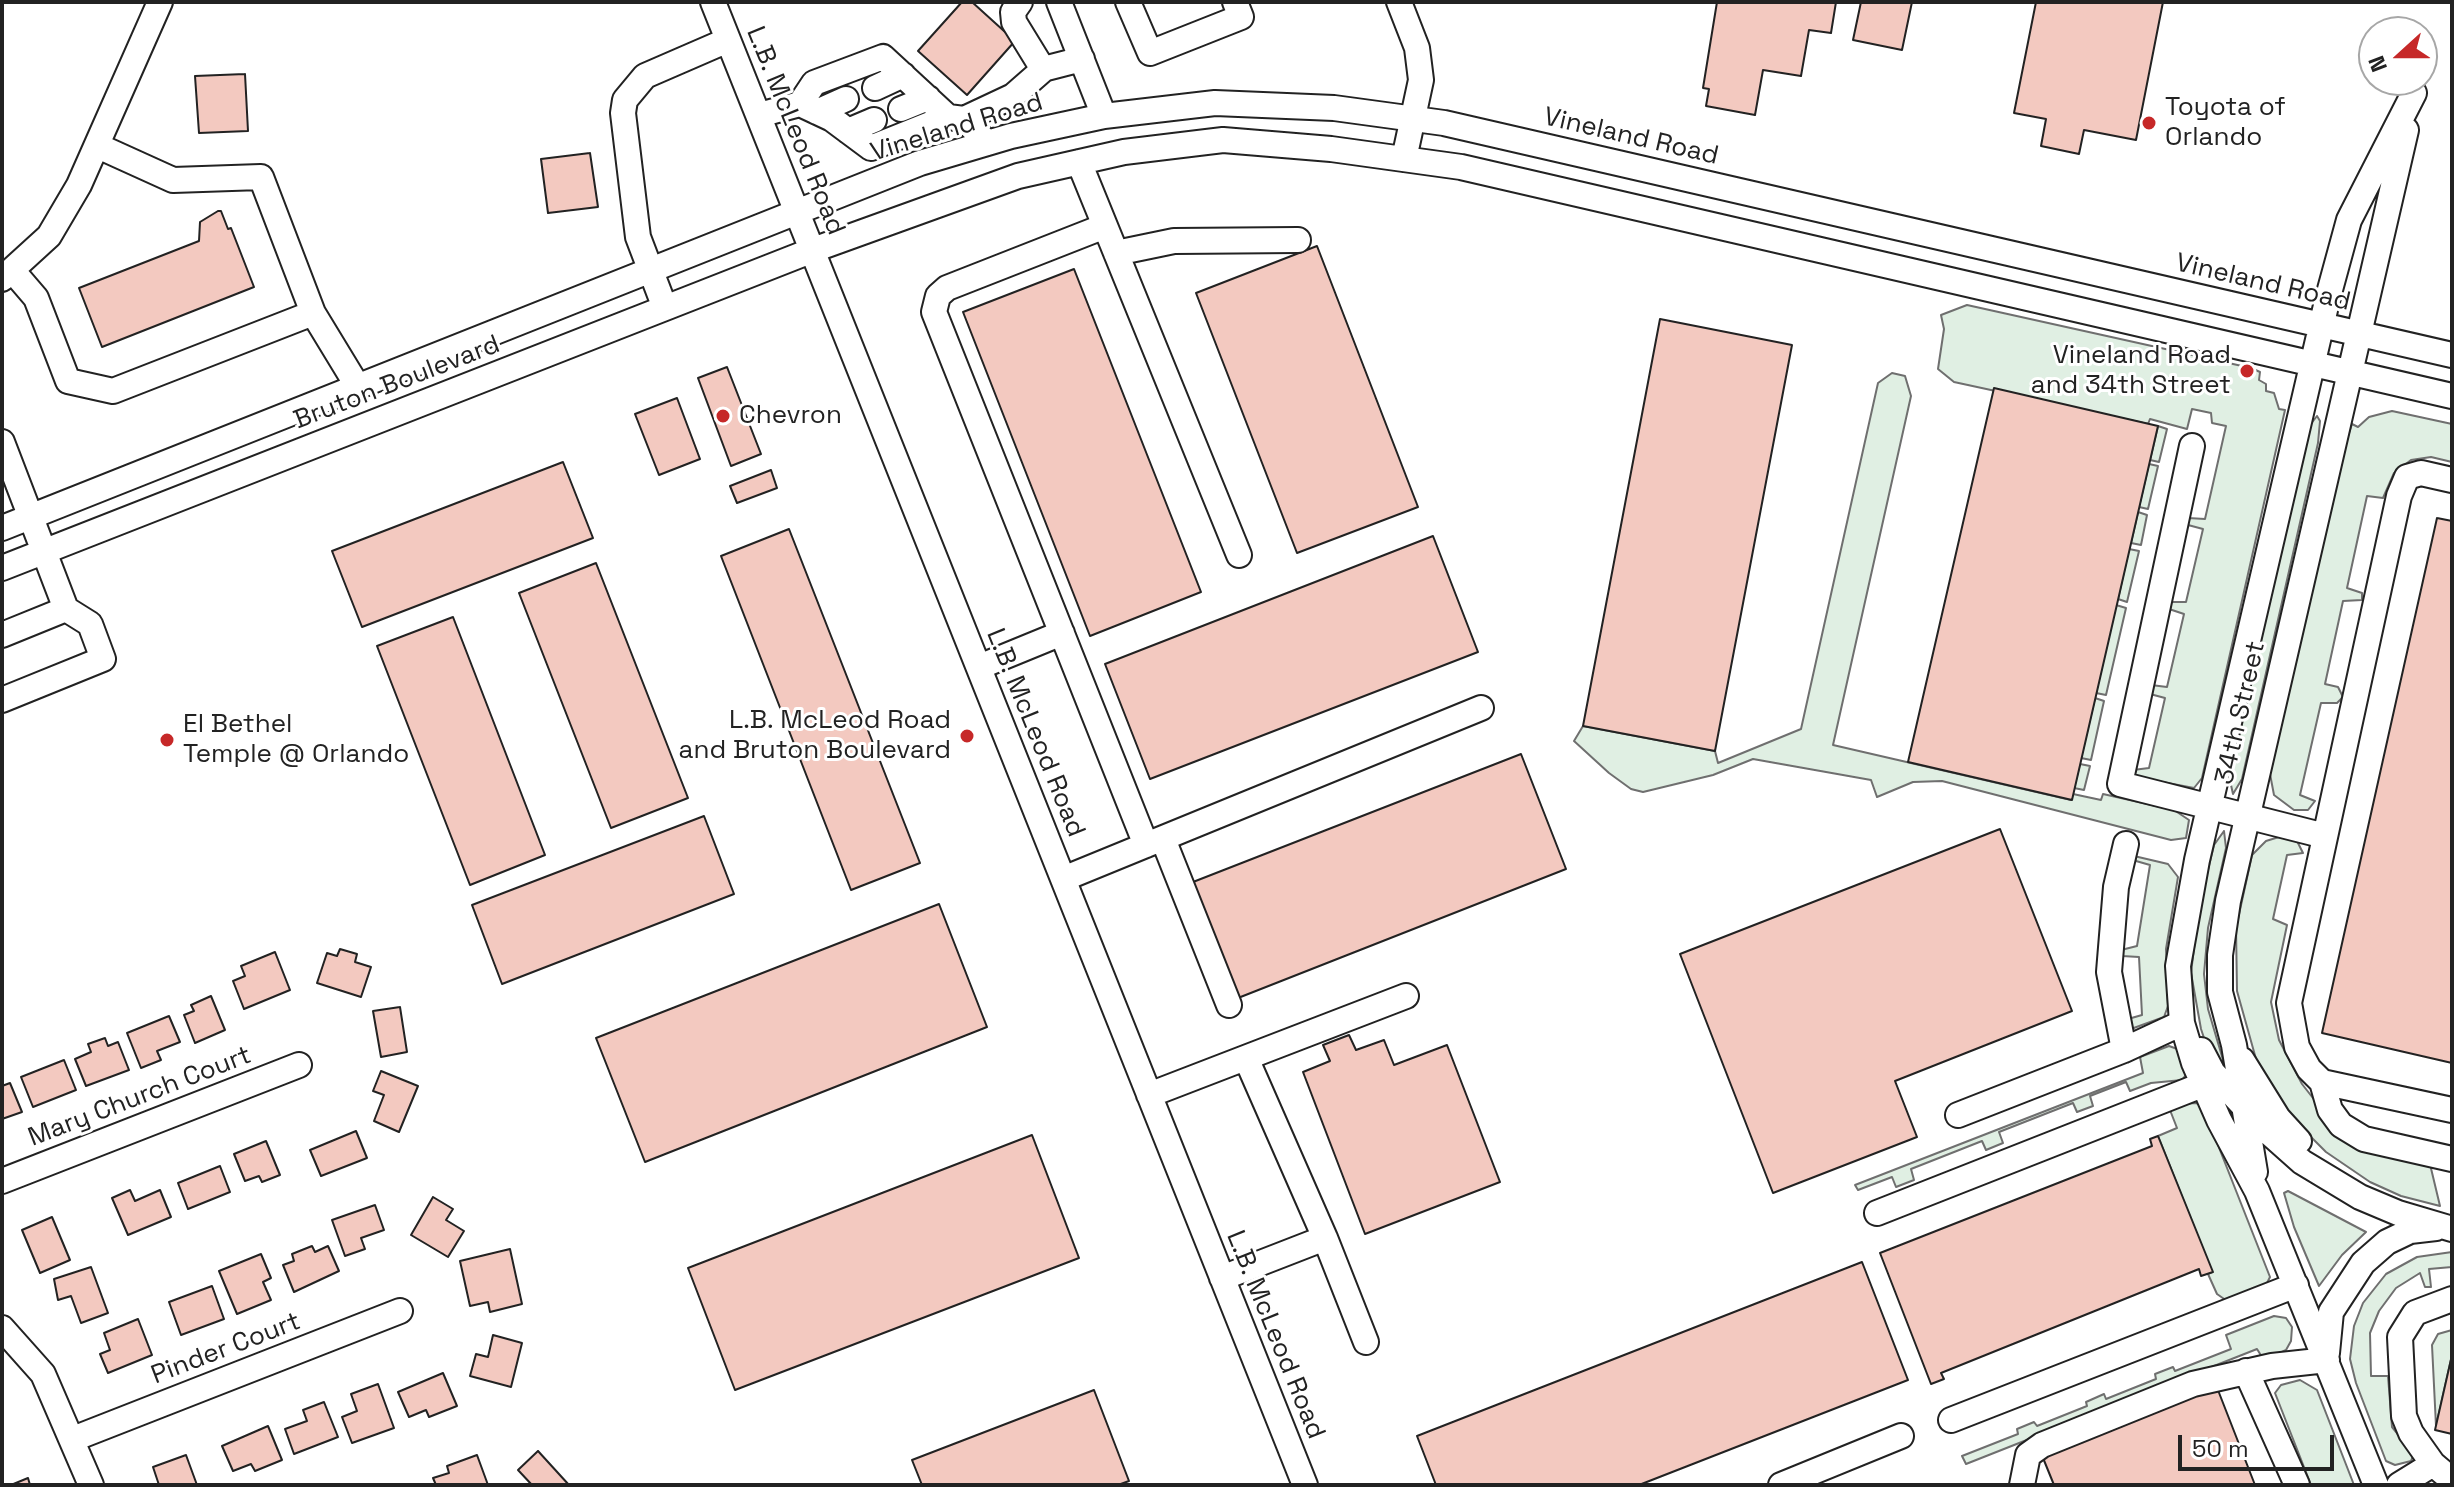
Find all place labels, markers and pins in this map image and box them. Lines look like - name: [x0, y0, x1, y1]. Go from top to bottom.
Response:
- place label: Toyota of Orlando: [2165, 92, 2286, 154]
- marker: Toyota of Orlando: [2140, 114, 2158, 132]
- place label: Vineland Road and 34th Street: [2031, 340, 2231, 402]
- marker: Vineland Road and 34th Street: [2238, 362, 2256, 380]
- place label: Chevron: [739, 400, 842, 432]
- marker: Chevron: [714, 407, 732, 425]
- place label: L.B. McLeod Road and Bruton Boulevard: [679, 705, 951, 766]
- place label: El Bethel Temple @ Orlando: [183, 709, 409, 770]
- marker: L.B. McLeod Road and Bruton Boulevard: [958, 727, 976, 745]
- marker: El Bethel Temple @ Orlando: [158, 731, 176, 749]

